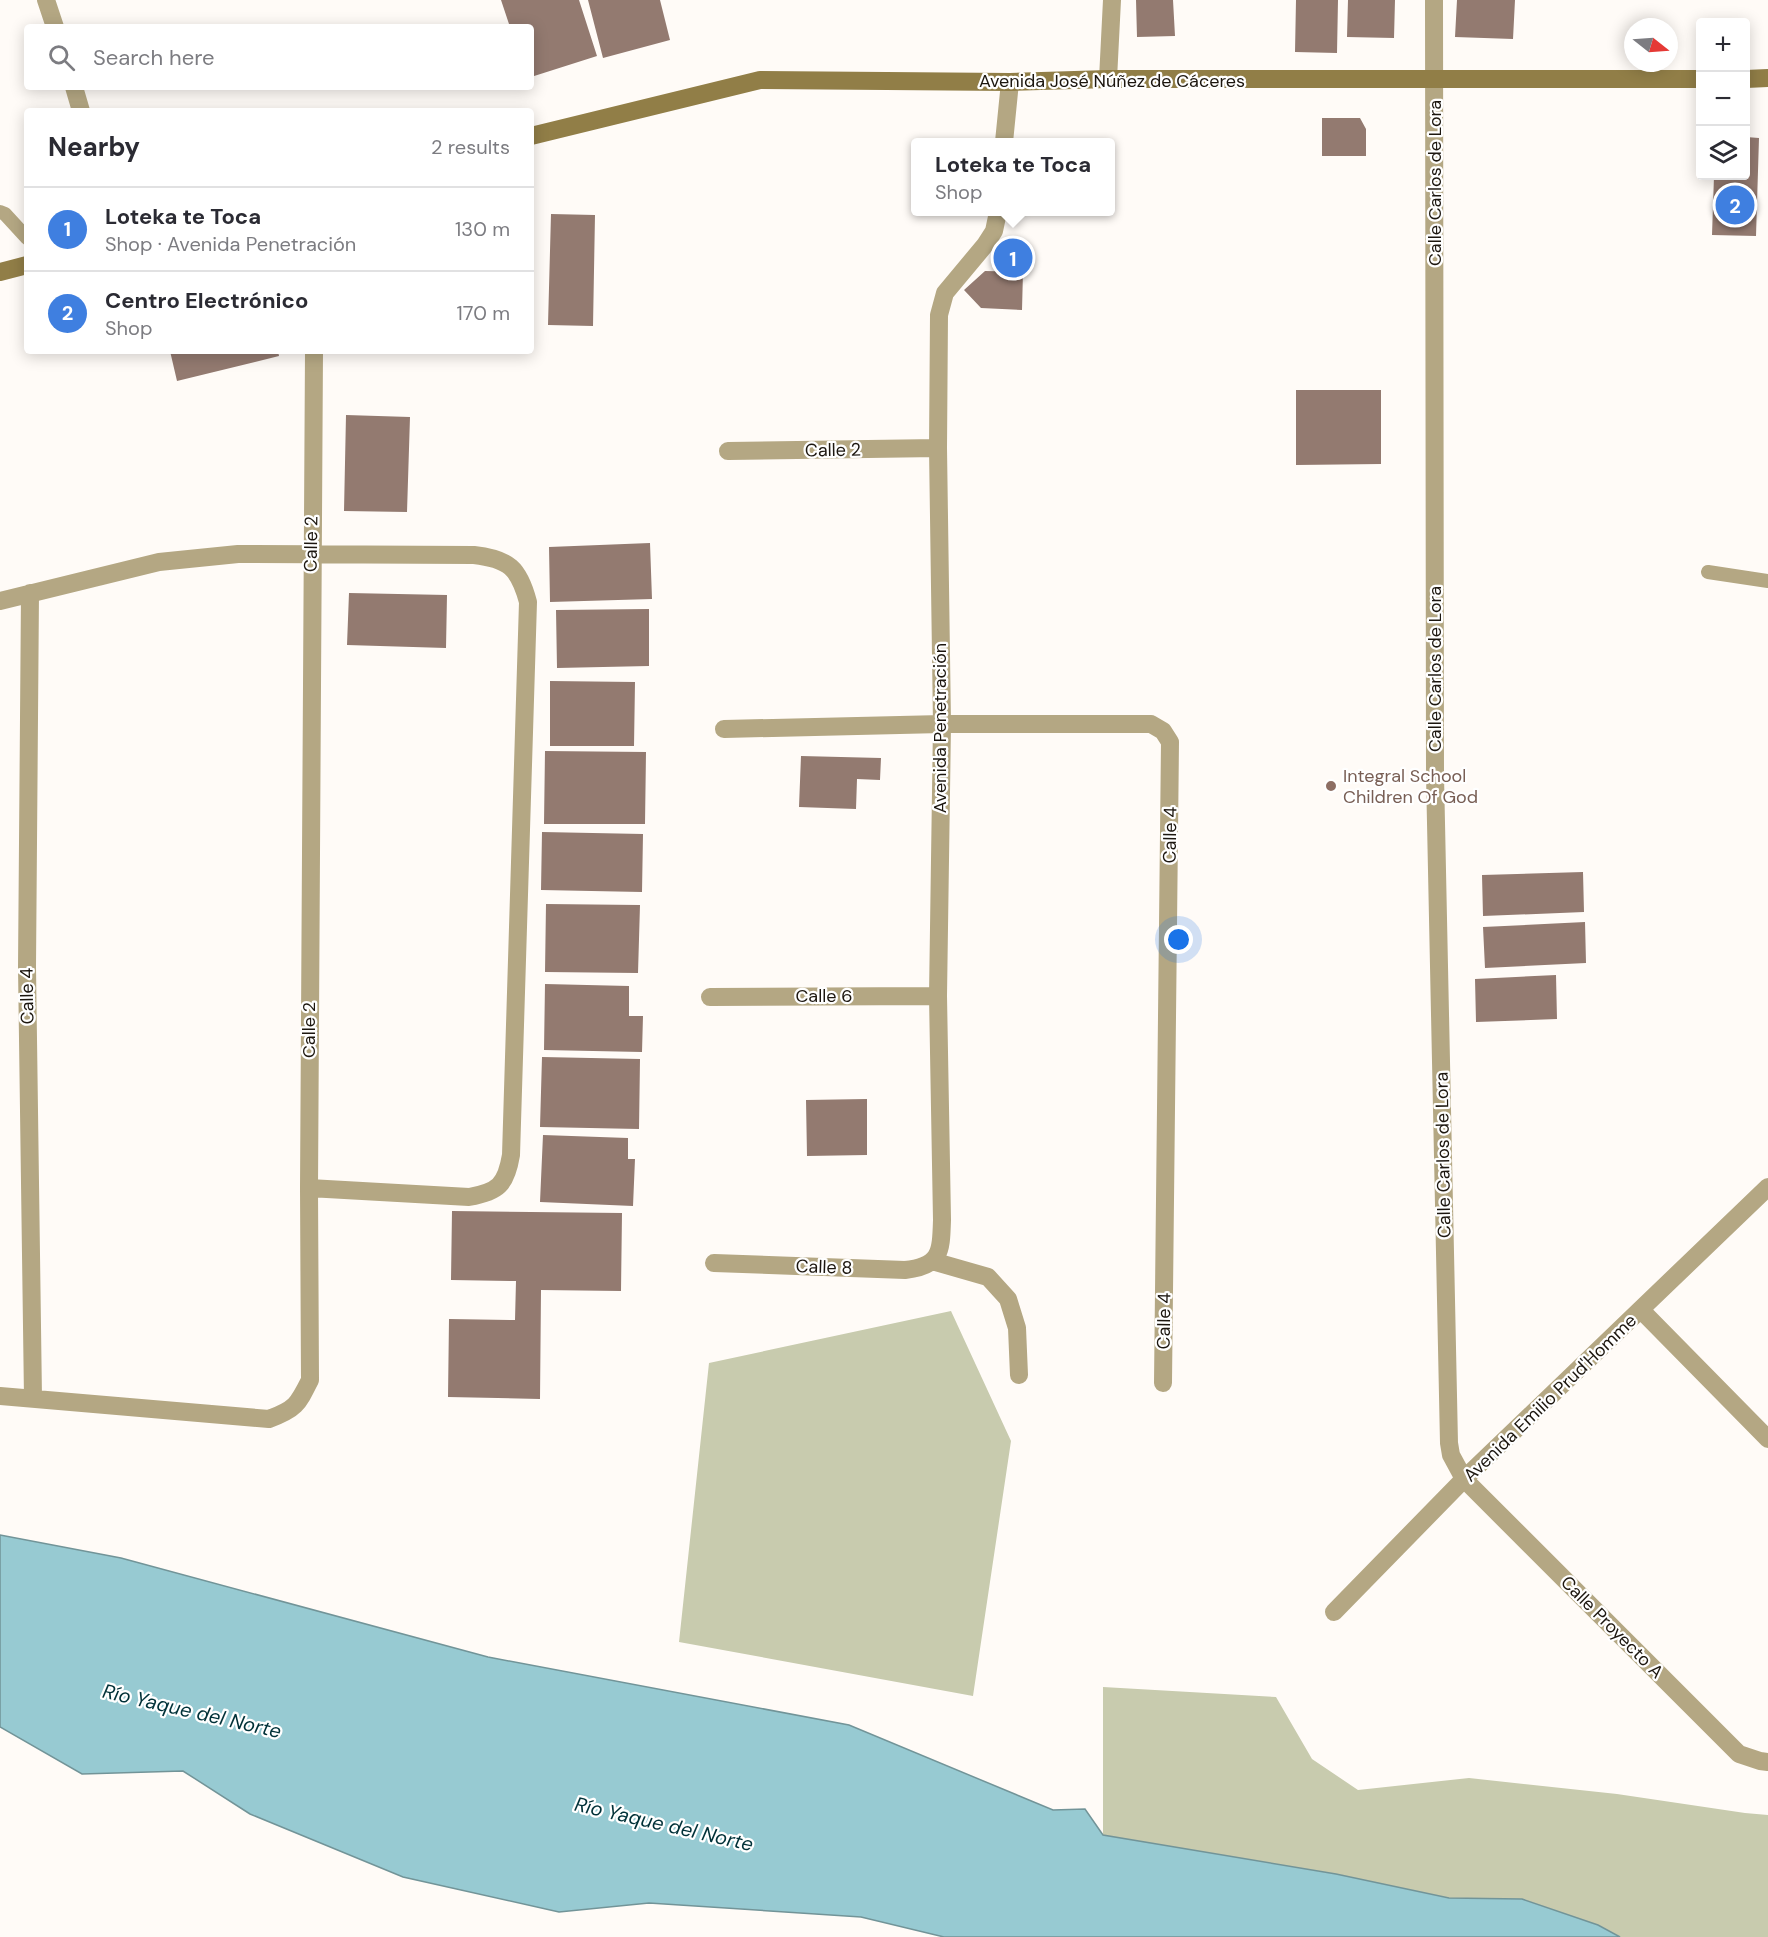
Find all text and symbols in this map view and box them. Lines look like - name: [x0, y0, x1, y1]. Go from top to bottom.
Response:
- north arrow: [1624, 18, 1678, 72]
- map controls: [1696, 18, 1750, 180]
- button: +: [1696, 18, 1750, 72]
- search box: [24, 24, 534, 90]
- icon: search: [45, 41, 78, 74]
- text: Search here: [93, 43, 214, 72]
- street label: Avenida José Núñez de Cáceres: [979, 69, 1245, 93]
- button: −: [1696, 72, 1750, 126]
- street label: Calle Carlos de Lora: [1423, 100, 1447, 266]
- button: layers: [1696, 126, 1750, 180]
- text: Nearby: [48, 130, 140, 164]
- text: 2 results: [431, 134, 510, 160]
- popup: [911, 138, 1115, 216]
- text: Loteka te Toca: [935, 150, 1091, 179]
- text: Shop: [935, 179, 982, 205]
- pin: 2: [1716, 182, 1754, 228]
- text: Loteka te Toca: [105, 202, 261, 231]
- text: 1: [64, 216, 71, 242]
- text: 130 m: [455, 216, 510, 242]
- text: Shop · Avenida Penetración: [105, 231, 356, 257]
- pin: 1: [994, 236, 1032, 280]
- text: Centro Electrónico: [105, 286, 308, 315]
- text: 2: [62, 300, 73, 326]
- text: 170 m: [457, 300, 510, 326]
- text: Shop: [105, 315, 152, 341]
- street label: Calle 2: [805, 438, 861, 462]
- street label: Calle 2: [299, 516, 323, 572]
- street label: Calle Carlos de Lora: [1423, 586, 1447, 752]
- street label: Avenida Penetración: [928, 643, 952, 813]
- place label: Integral School Children Of God: [1343, 764, 1478, 809]
- marker: Integral School Children Of God: [1324, 779, 1338, 793]
- street label: Calle 4: [1158, 806, 1182, 864]
- your location: [1164, 925, 1193, 954]
- street label: Calle 4: [15, 967, 39, 1025]
- street label: Calle 6: [795, 984, 853, 1008]
- street label: Calle 2: [297, 1002, 321, 1058]
- street label: Calle Carlos de Lora: [1430, 1072, 1456, 1238]
- street label: Calle 8: [795, 1254, 853, 1280]
- street label: Calle 4: [1152, 1292, 1176, 1350]
- street label: Avenida Emilio Prud'Homme: [1458, 1309, 1642, 1487]
- street label: Calle Proyecto A: [1555, 1570, 1669, 1684]
- water label: Río Yaque del Norte: [100, 1678, 284, 1744]
- water label: Río Yaque del Norte: [572, 1791, 756, 1857]

